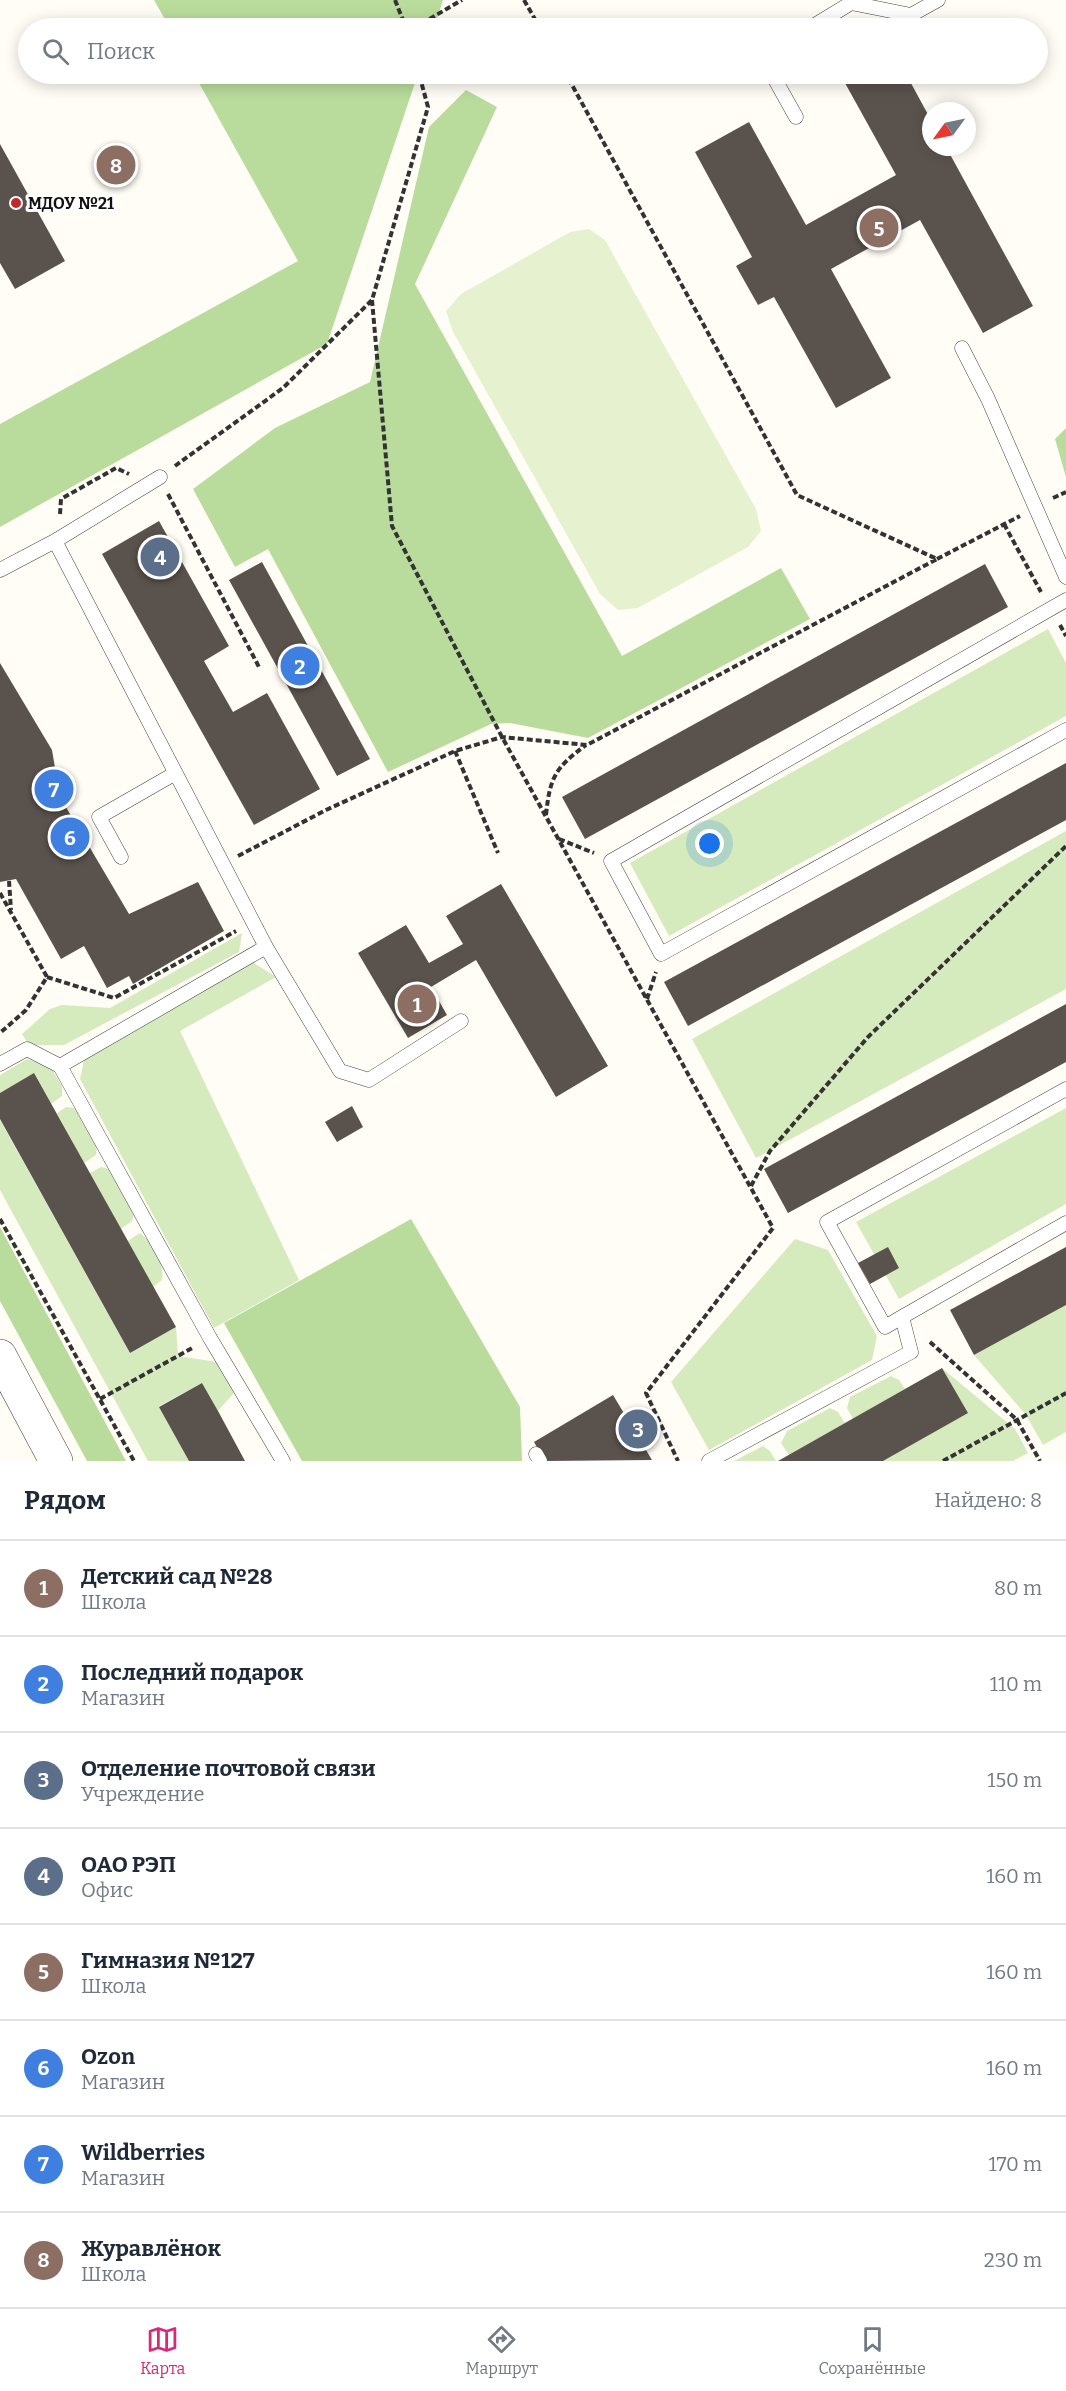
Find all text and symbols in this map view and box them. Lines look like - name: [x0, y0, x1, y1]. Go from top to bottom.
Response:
- search box: [18, 18, 1048, 84]
- icon: search: [39, 35, 72, 68]
- text: Поиск: [87, 38, 155, 65]
- north arrow: [922, 102, 976, 156]
- pin: 8: [96, 142, 136, 188]
- place label: МДОУ №21: [28, 194, 114, 213]
- marker: МДОУ №21: [9, 196, 23, 210]
- pin: 5: [860, 206, 898, 250]
- pin: 4: [140, 534, 180, 580]
- pin: 2: [280, 644, 320, 688]
- pin: 7: [34, 766, 74, 812]
- pin: 6: [50, 814, 90, 860]
- your location: [695, 829, 724, 858]
- pin: 1: [398, 982, 436, 1026]
- pin: 3: [618, 1406, 658, 1452]
- text: Рядом: [24, 1485, 106, 1516]
- text: Найдено: 8: [935, 1488, 1042, 1512]
- text: Детский сад №28: [81, 1563, 273, 1590]
- text: 1: [39, 1576, 48, 1600]
- text: 80 m: [994, 1576, 1042, 1600]
- text: Школа: [81, 1590, 147, 1614]
- text: Последний подарок: [81, 1659, 303, 1686]
- text: 2: [38, 1672, 49, 1696]
- text: 110 m: [990, 1672, 1042, 1696]
- text: Магазин: [81, 1686, 165, 1710]
- text: Отделение почтовой связи: [81, 1755, 376, 1782]
- text: 3: [38, 1768, 49, 1792]
- text: 150 m: [987, 1768, 1042, 1792]
- text: Учреждение: [81, 1782, 205, 1806]
- text: ОАО РЭП: [81, 1851, 176, 1878]
- text: 4: [37, 1864, 50, 1888]
- text: 160 m: [986, 1864, 1042, 1888]
- text: Офис: [81, 1878, 133, 1902]
- text: Гимназия №127: [81, 1947, 255, 1974]
- text: 5: [38, 1960, 49, 1984]
- text: 160 m: [986, 1960, 1042, 1984]
- text: Школа: [81, 1974, 147, 1998]
- text: Ozon: [81, 2043, 135, 2070]
- text: 6: [38, 2056, 49, 2080]
- text: 160 m: [986, 2056, 1042, 2080]
- text: Магазин: [81, 2070, 165, 2094]
- text: Wildberries: [81, 2139, 205, 2166]
- text: 7: [38, 2152, 49, 2176]
- text: 170 m: [989, 2152, 1042, 2176]
- text: Магазин: [81, 2166, 165, 2190]
- text: Журавлёнок: [81, 2235, 221, 2262]
- text: 8: [37, 2248, 50, 2272]
- text: 230 m: [984, 2248, 1042, 2272]
- text: Школа: [81, 2262, 147, 2286]
- tab: Карта: [140, 2323, 185, 2378]
- tab: Маршрут: [466, 2323, 538, 2378]
- tab: Сохранённые: [818, 2323, 926, 2378]

